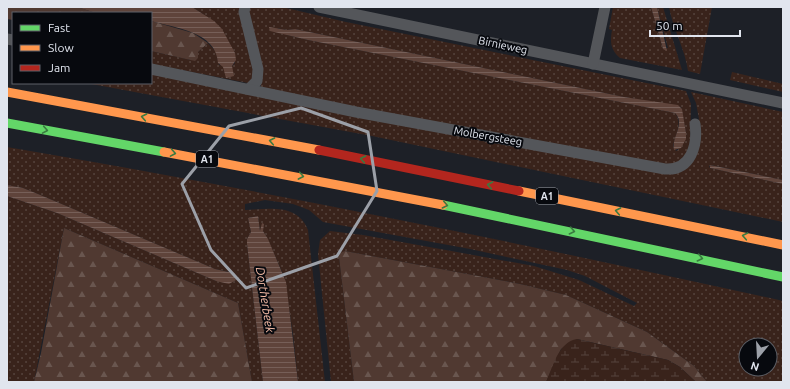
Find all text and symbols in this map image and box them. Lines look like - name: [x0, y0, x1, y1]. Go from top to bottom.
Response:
- legend: [12, 12, 152, 84]
- scale bar: [650, 12, 740, 38]
- text: 50 m: [656, 19, 683, 32]
- text: Fast: [48, 21, 70, 34]
- street label: Birnieweg: [477, 34, 529, 56]
- text: Slow: [48, 41, 74, 54]
- text: Jam: [48, 61, 70, 74]
- one-way arrow: [141, 114, 147, 122]
- street label: Molbergsteeg: [453, 124, 523, 148]
- one-way arrow: [42, 125, 49, 134]
- one-way arrow: [269, 137, 275, 146]
- one-way arrow: [170, 148, 177, 156]
- road number: A1: [196, 151, 218, 167]
- one-way arrow: [360, 155, 366, 164]
- one-way arrow: [298, 172, 304, 180]
- one-way arrow: [487, 181, 493, 189]
- road number: A1: [536, 188, 558, 204]
- one-way arrow: [442, 200, 448, 208]
- one-way arrow: [614, 207, 621, 215]
- one-way arrow: [569, 226, 576, 235]
- one-way arrow: [742, 233, 748, 241]
- one-way arrow: [696, 254, 703, 262]
- water label: Dortherbeek: [254, 266, 277, 335]
- north arrow: [738, 337, 778, 377]
- text: N: [749, 360, 761, 373]

